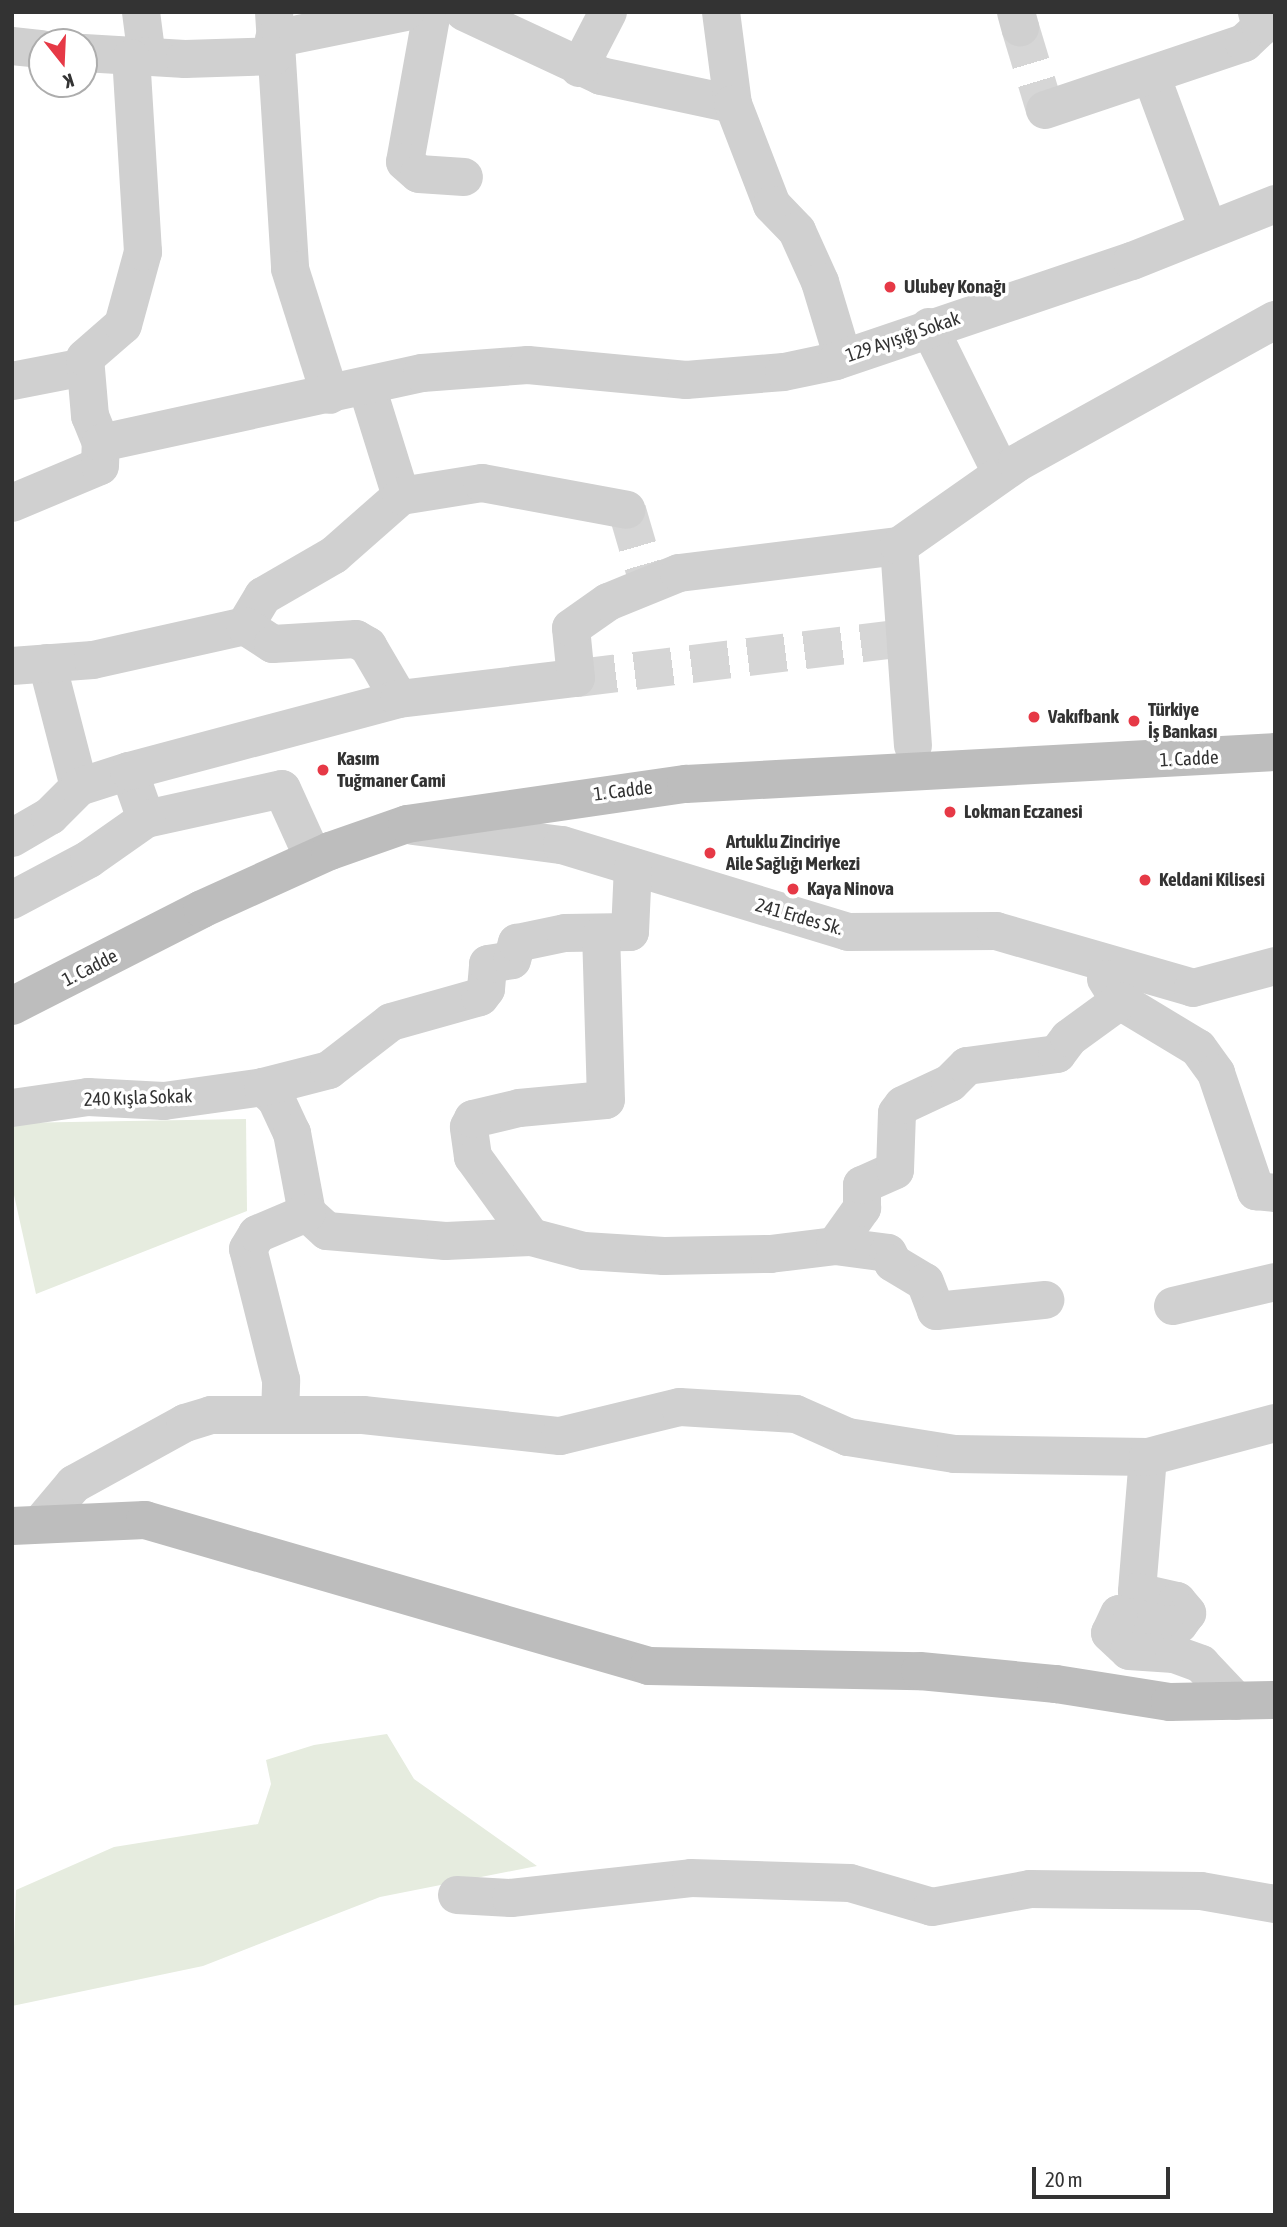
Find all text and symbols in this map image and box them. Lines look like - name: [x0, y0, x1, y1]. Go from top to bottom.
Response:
- north arrow: [28, 28, 98, 98]
- text: K: [61, 69, 77, 93]
- place label: Ulubey Konağı: [904, 276, 1006, 298]
- marker: Ulubey Konağı: [882, 279, 898, 295]
- street label: 129 Ayışığı Sokak: [843, 307, 963, 367]
- place label: Türkiye İş Bankası: [1148, 699, 1217, 743]
- place label: Vakıfbank: [1048, 706, 1119, 728]
- marker: Vakıfbank: [1026, 709, 1042, 725]
- marker: Türkiye İş Bankası: [1126, 713, 1142, 729]
- street label: 1. Cadde: [1159, 746, 1219, 772]
- place label: Kasım Tuğmaner Cami: [337, 748, 446, 792]
- marker: Kasım Tuğmaner Cami: [315, 762, 331, 778]
- street label: 1. Cadde: [592, 776, 654, 806]
- place label: Lokman Eczanesi: [964, 801, 1083, 823]
- marker: Lokman Eczanesi: [942, 804, 958, 820]
- place label: Artuklu Zinciriye Aile Sağlığı Merkezi: [726, 831, 860, 875]
- marker: Artuklu Zinciriye Aile Sağlığı Merkezi: [700, 843, 720, 863]
- place label: Keldani Kilisesi: [1159, 869, 1265, 891]
- marker: Keldani Kilisesi: [1137, 872, 1153, 888]
- place label: Kaya Ninova: [807, 878, 894, 900]
- marker: Kaya Ninova: [785, 881, 801, 897]
- street label: 241 Erdes Sk.: [753, 894, 845, 940]
- street label: 1. Cadde: [59, 944, 121, 992]
- street label: 240 Kışla Sokak: [83, 1085, 193, 1111]
- scale bar: [1035, 2154, 1173, 2198]
- text: 20 m: [1045, 2167, 1083, 2191]

